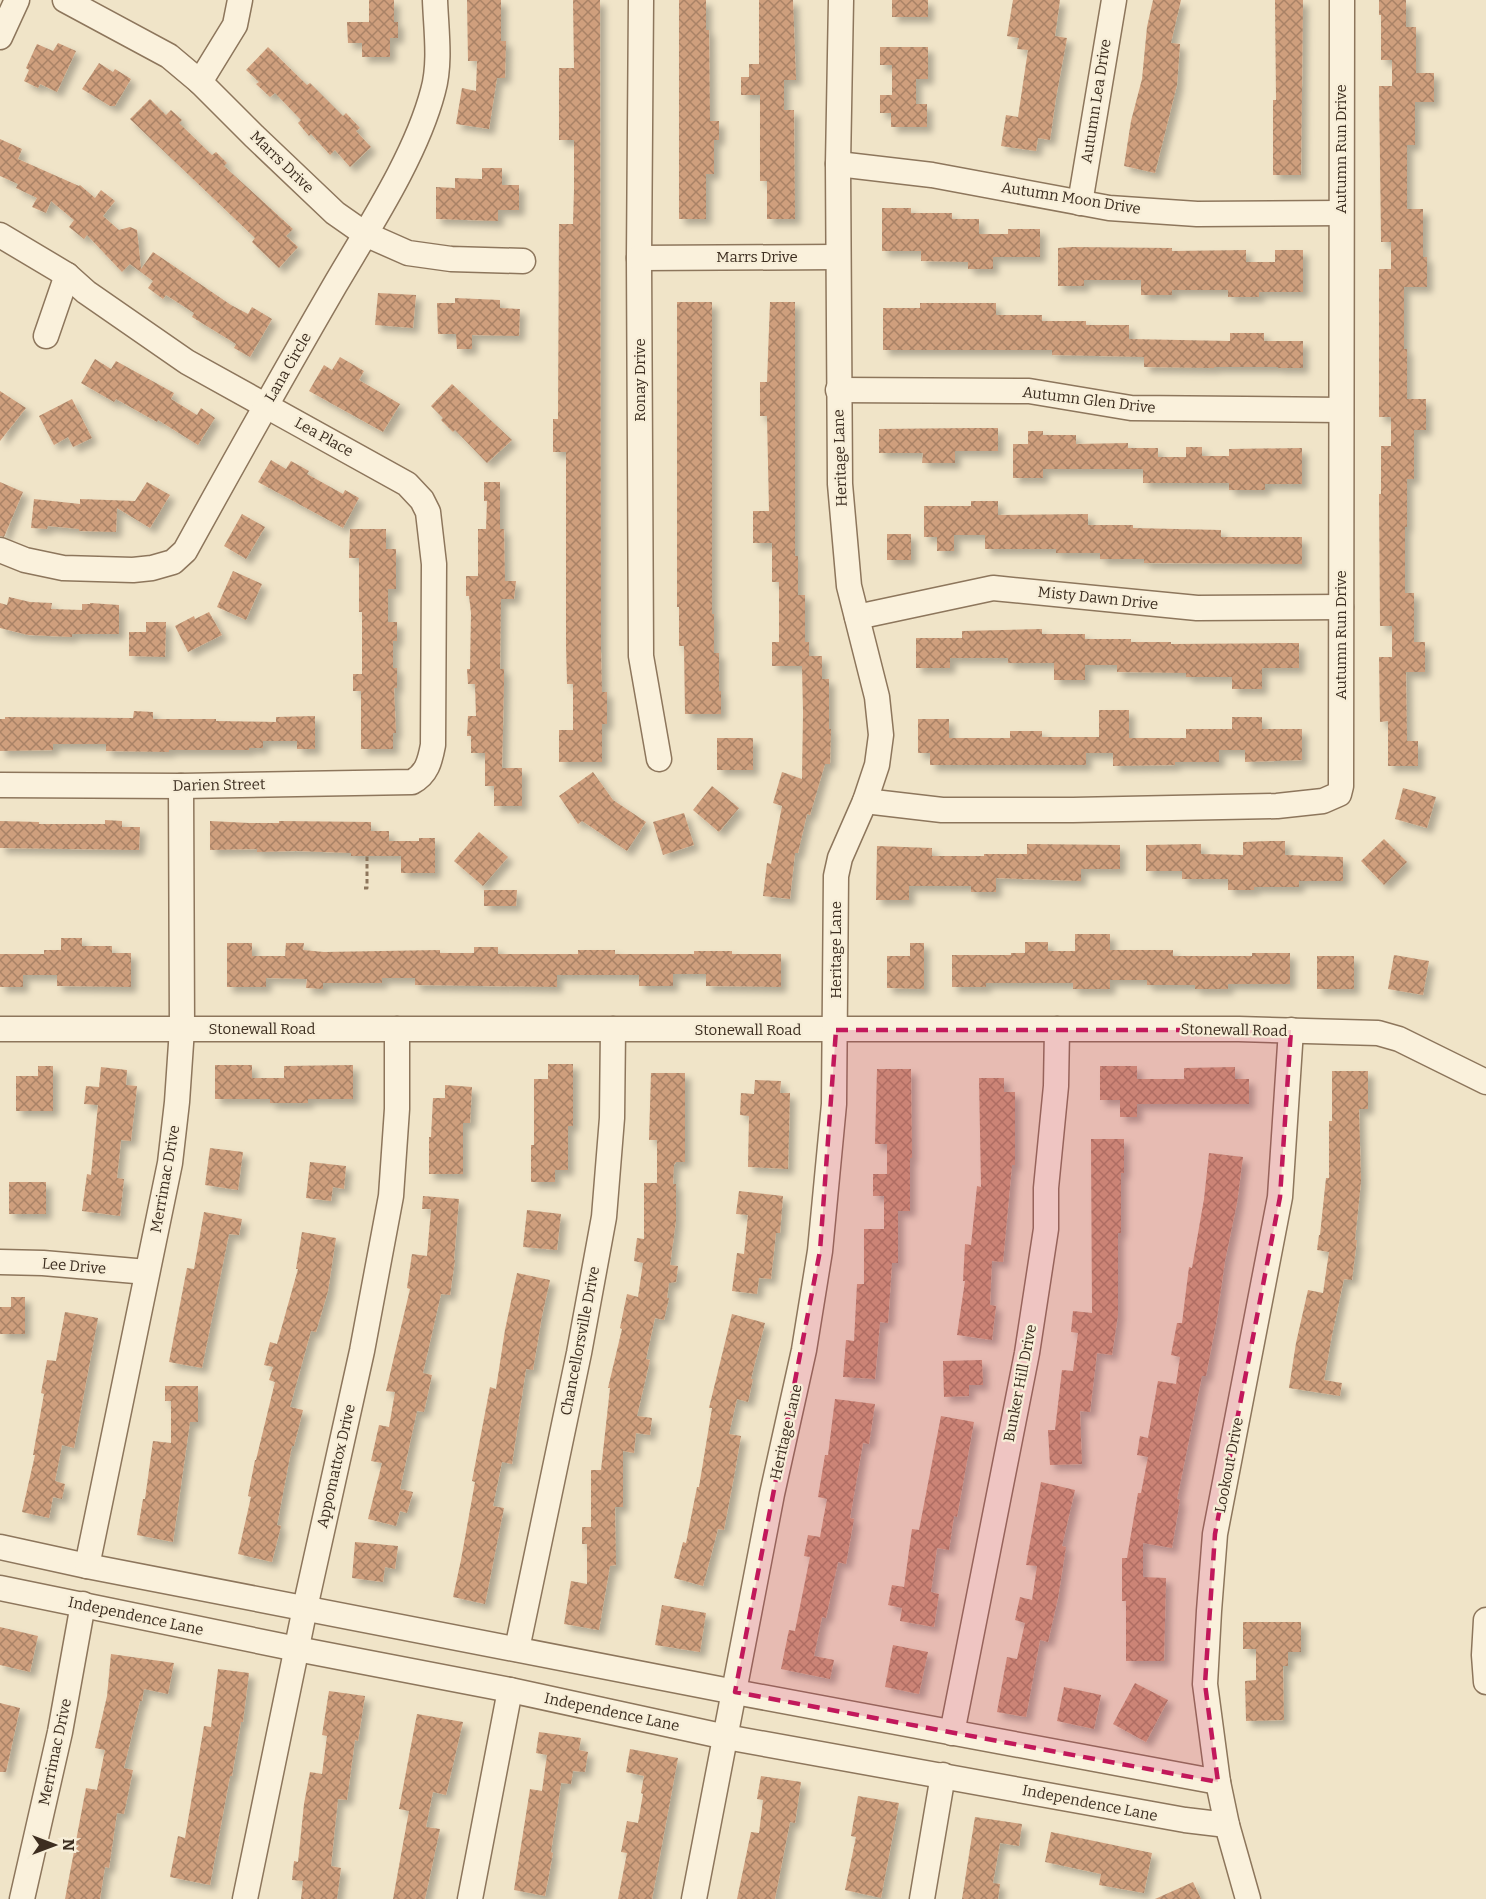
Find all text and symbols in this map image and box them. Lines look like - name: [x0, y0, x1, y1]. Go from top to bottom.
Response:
- street label: Autumn Lea Drive: [1077, 38, 1115, 164]
- street label: Autumn Run Drive: [1332, 84, 1350, 214]
- street label: Marrs Drive: [246, 127, 318, 197]
- street label: Autumn Moon Drive: [1000, 178, 1142, 218]
- street label: Marrs Drive: [716, 248, 798, 266]
- street label: Lana Circle: [261, 329, 315, 405]
- street label: Ronay Drive: [631, 338, 649, 422]
- street label: Autumn Glen Drive: [1021, 383, 1157, 417]
- street label: Heritage Lane: [829, 409, 851, 507]
- street label: Lea Place: [292, 414, 356, 460]
- street label: Autumn Run Drive: [1332, 570, 1350, 700]
- street label: Misty Dawn Drive: [1037, 583, 1159, 613]
- street label: Darien Street: [173, 775, 266, 795]
- street label: Heritage Lane: [827, 901, 845, 999]
- street label: Stonewall Road: [209, 1020, 316, 1038]
- street label: Stonewall Road: [1180, 1020, 1288, 1040]
- street label: Stonewall Road: [695, 1021, 802, 1039]
- street label: Merrimac Drive: [147, 1124, 183, 1234]
- street label: Lee Drive: [41, 1254, 107, 1278]
- street label: Chancellorsville Drive: [557, 1265, 603, 1417]
- street label: Bunker Hill Drive: [1000, 1323, 1040, 1443]
- street label: Heritage Lane: [766, 1382, 806, 1482]
- street label: Appomattox Drive: [313, 1402, 359, 1530]
- street label: Lookout Drive: [1211, 1416, 1247, 1514]
- street label: Independence Lane: [67, 1593, 205, 1639]
- street label: Independence Lane: [543, 1689, 681, 1735]
- street label: Merrimac Drive: [35, 1697, 75, 1807]
- street label: Independence Lane: [1021, 1781, 1159, 1825]
- north arrow: [24, 1815, 84, 1875]
- text: N: [59, 1839, 78, 1851]

